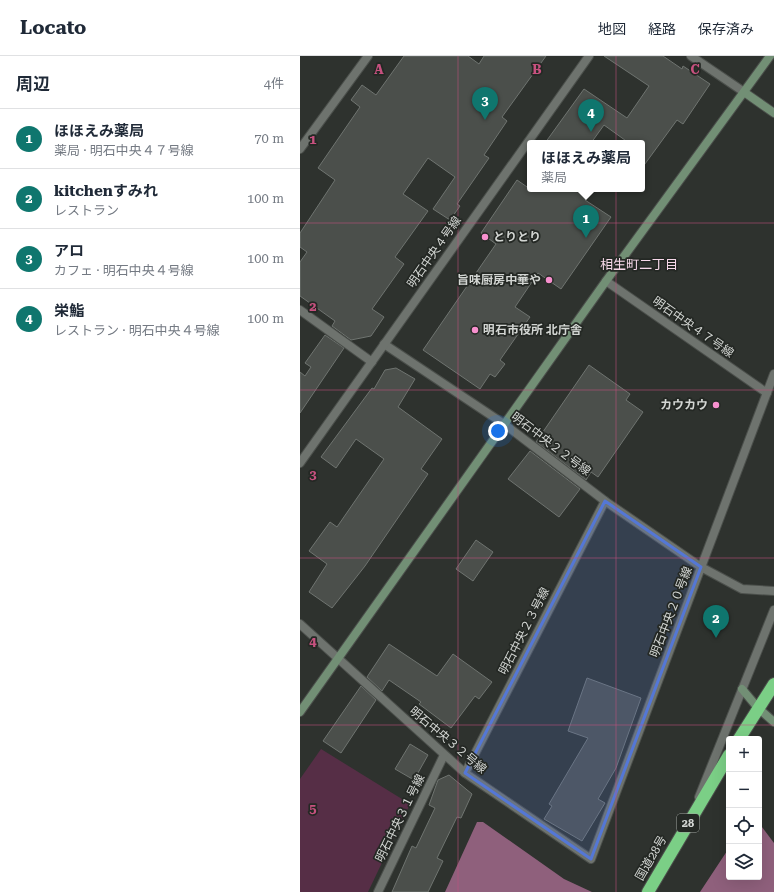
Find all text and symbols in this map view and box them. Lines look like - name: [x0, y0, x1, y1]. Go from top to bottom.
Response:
- text: Locato: [20, 16, 86, 39]
- text: 地図: [598, 21, 626, 37]
- text: 経路: [648, 21, 676, 37]
- text: 保存済み: [698, 21, 754, 37]
- text: A: [374, 62, 384, 77]
- text: B: [532, 62, 542, 77]
- text: C: [690, 62, 700, 77]
- text: 周辺: [16, 74, 50, 94]
- text: 4件: [264, 76, 284, 91]
- pin: 3: [472, 87, 498, 120]
- pin: 4: [578, 99, 604, 132]
- text: ほほえみ薬局: [54, 122, 144, 140]
- text: 1: [25, 131, 33, 146]
- text: 70 m: [254, 131, 284, 146]
- text: 1: [309, 132, 317, 147]
- popup: [527, 140, 645, 192]
- text: 薬局 · 明石中央４７号線: [54, 143, 194, 158]
- text: ほほえみ薬局: [541, 149, 631, 167]
- text: 薬局: [541, 170, 567, 185]
- text: kitchenすみれ: [54, 182, 158, 200]
- text: 2: [25, 191, 33, 206]
- text: 100 m: [247, 191, 284, 206]
- text: レストラン: [54, 203, 119, 218]
- pin: 1: [573, 205, 599, 238]
- street label: 明石中央４号線: [404, 214, 464, 290]
- place label: とりとり: [493, 230, 541, 244]
- marker: とりとり: [480, 232, 490, 242]
- text: アロ: [54, 242, 84, 260]
- text: 3: [25, 251, 33, 266]
- text: 100 m: [247, 251, 284, 266]
- district label: 相生町二丁目: [600, 257, 678, 272]
- text: カフェ · 明石中央４号線: [54, 263, 194, 278]
- place label: 旨味厨房中華や: [457, 273, 541, 287]
- marker: 旨味厨房中華や: [544, 275, 554, 285]
- street label: 明石中央４７号線: [650, 294, 736, 360]
- text: 2: [309, 299, 317, 314]
- text: 栄鮨: [54, 302, 84, 320]
- text: 4: [25, 311, 33, 326]
- text: 100 m: [247, 311, 284, 326]
- text: レストラン · 明石中央４号線: [54, 323, 220, 338]
- place label: 明石市役所 北庁舎: [483, 323, 582, 337]
- marker: 明石市役所 北庁舎: [470, 325, 480, 335]
- place label: カウカウ: [660, 398, 708, 412]
- marker: カウカウ: [711, 400, 721, 410]
- street label: 明石中央２２号線: [508, 410, 594, 478]
- your location: [488, 421, 508, 441]
- text: 3: [309, 467, 317, 482]
- street label: 明石中央２０号線: [647, 565, 695, 659]
- street label: 明石中央２３号線: [496, 585, 552, 677]
- pin: 2: [703, 605, 729, 638]
- text: 4: [309, 634, 317, 649]
- street label: 明石中央３２号線: [407, 704, 489, 776]
- map controls: [726, 736, 762, 880]
- button: +: [726, 736, 762, 772]
- street label: 明石中央３１号線: [373, 772, 427, 864]
- button: −: [726, 772, 762, 808]
- text: 5: [309, 801, 317, 816]
- button: locate: [726, 808, 762, 844]
- road number: 28: [677, 814, 699, 832]
- street label: 国道28号: [633, 833, 669, 883]
- button: layers: [726, 844, 762, 880]

